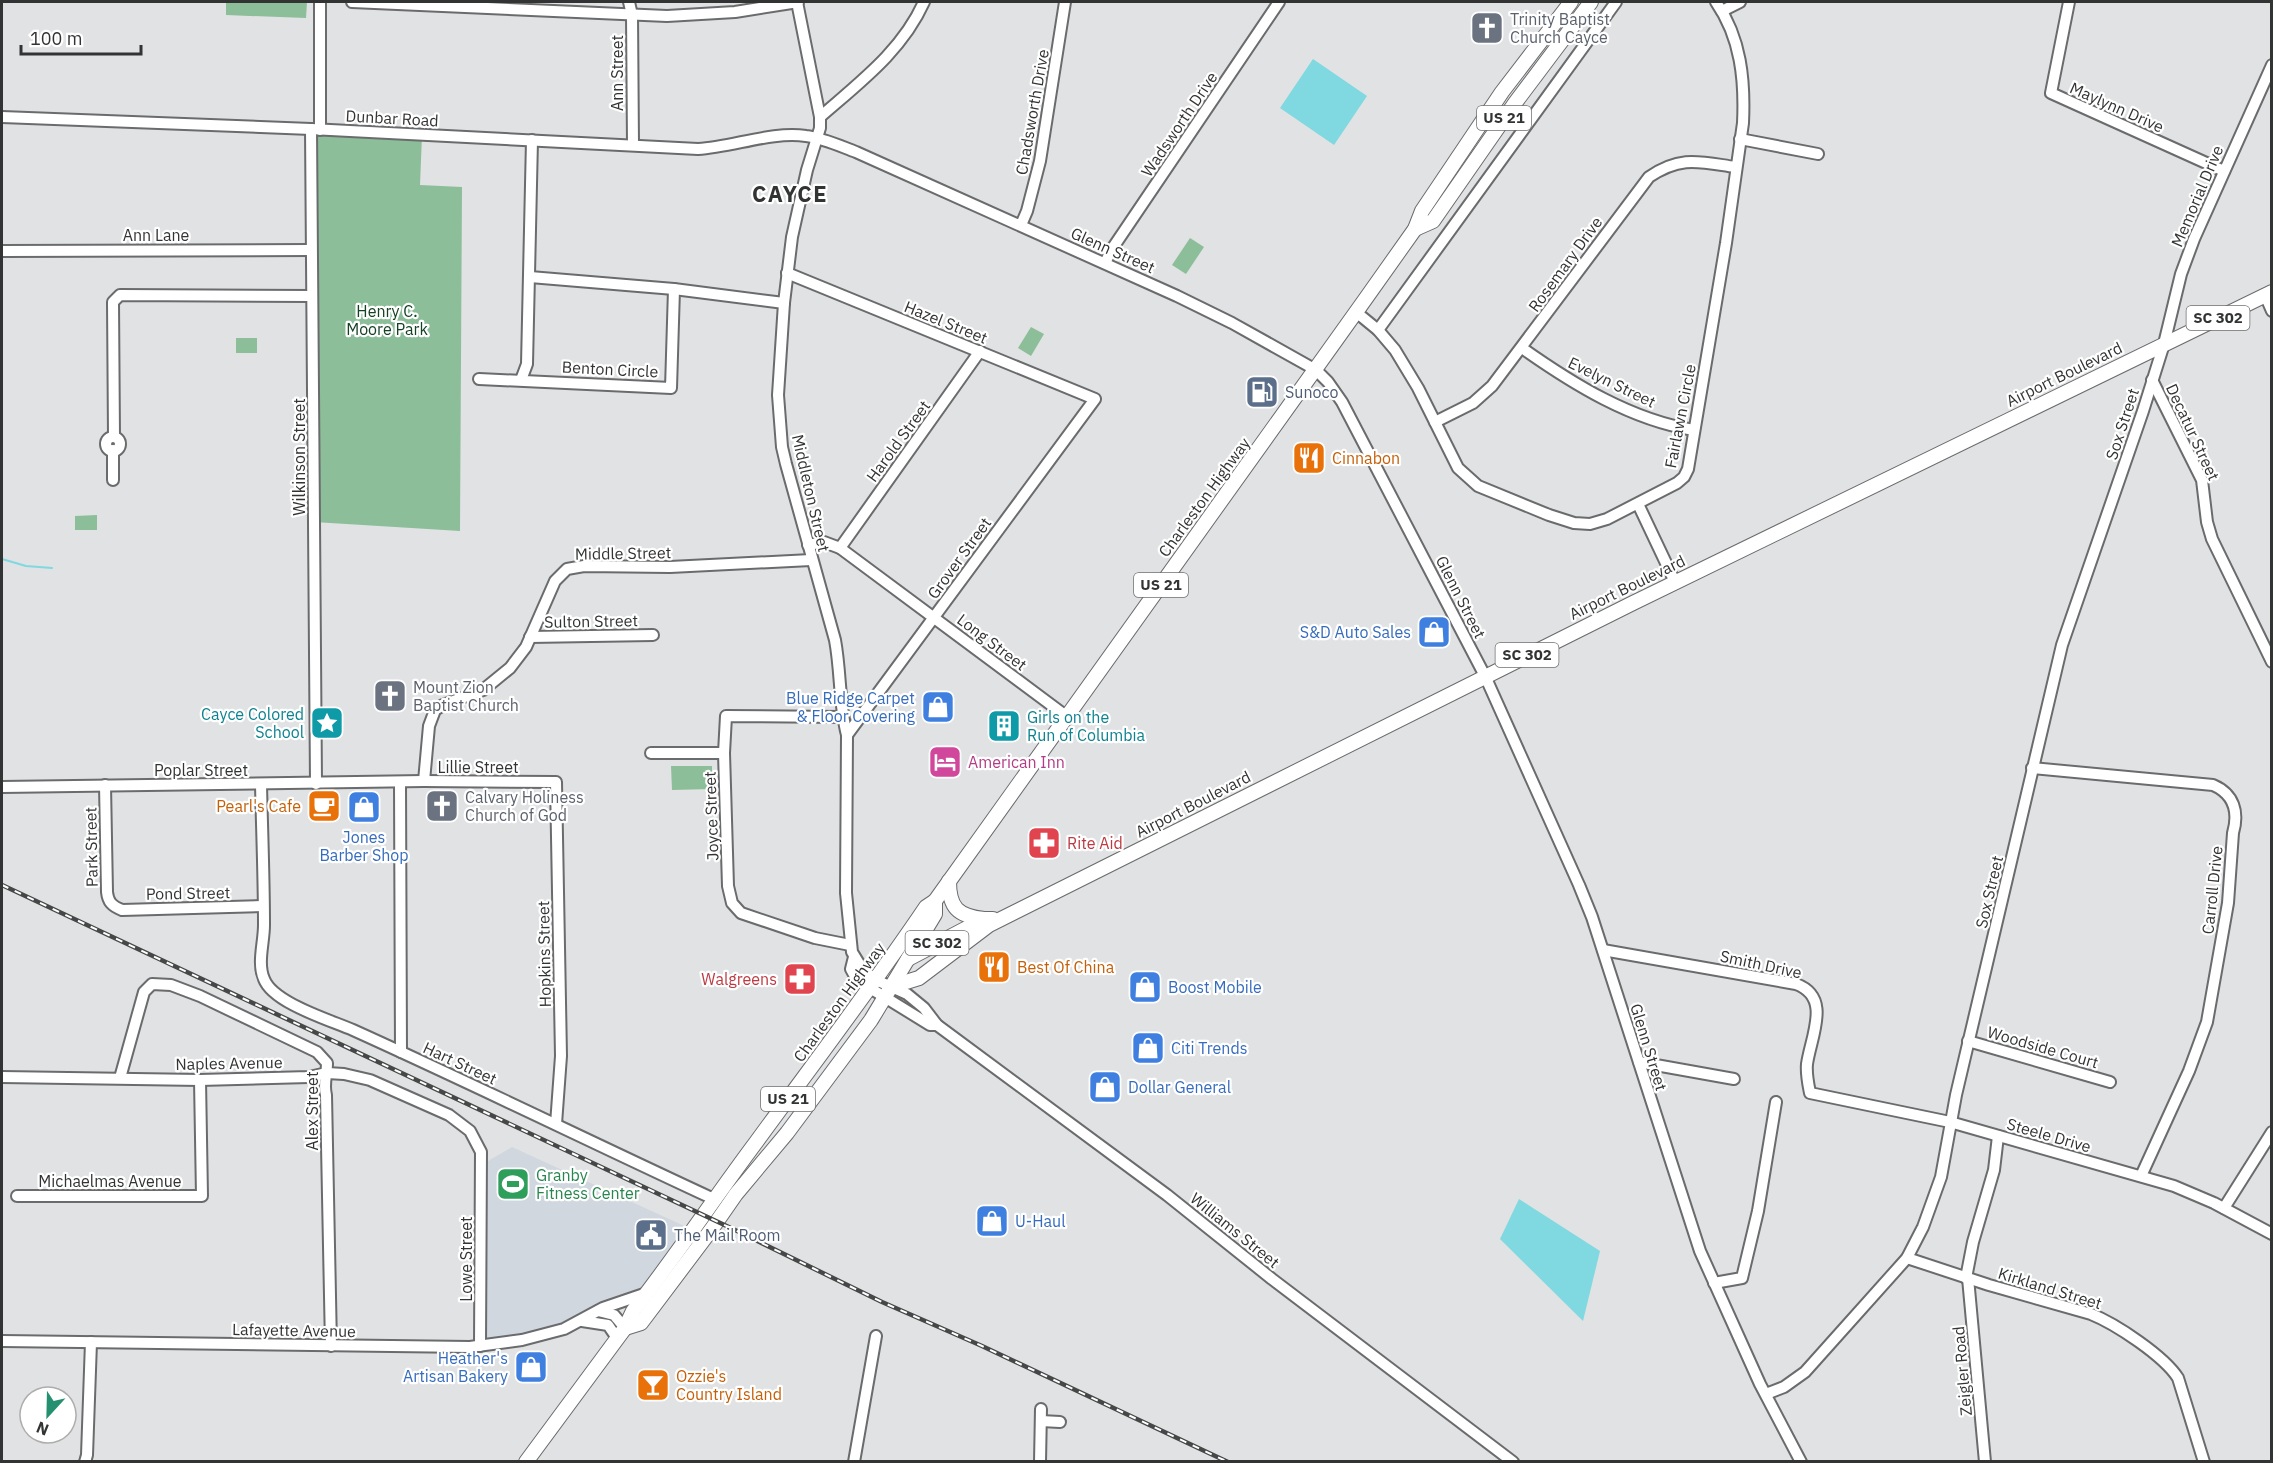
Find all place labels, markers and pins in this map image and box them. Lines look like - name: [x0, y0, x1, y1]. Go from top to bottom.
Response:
- place label: Trinity Baptist Church Cayce: [1510, 9, 1610, 47]
- church icon: Trinity Baptist Church Cayce: [1469, 10, 1505, 46]
- fuel station icon: Sunoco: [1244, 374, 1280, 410]
- place label: Sunoco: [1285, 382, 1338, 402]
- restaurant icon: Cinnabon: [1291, 440, 1327, 476]
- place label: Cinnabon: [1332, 448, 1400, 468]
- shop icon: S&D Auto Sales: [1416, 614, 1452, 650]
- place label: S&D Auto Sales: [1300, 622, 1411, 642]
- place label: Mount Zion Baptist Church: [413, 677, 519, 715]
- church icon: Mount Zion Baptist Church: [372, 678, 408, 714]
- place label: Blue Ridge Carpet & Floor Covering: [786, 688, 916, 726]
- shop icon: Blue Ridge Carpet & Floor Covering: [920, 689, 956, 725]
- place label: Cayce Colored School: [201, 704, 304, 742]
- place icon: Cayce Colored School: [309, 705, 345, 741]
- place label: Girls on the Run of Columbia: [1027, 707, 1146, 745]
- building icon: Girls on the Run of Columbia: [986, 708, 1022, 744]
- hotel icon: American Inn: [927, 744, 963, 780]
- place label: American Inn: [968, 752, 1065, 772]
- place label: Calvary Holiness Church of God: [465, 787, 584, 825]
- cafe icon: Pearl's Cafe: [306, 788, 342, 824]
- church icon: Calvary Holiness Church of God: [424, 788, 460, 824]
- shop icon: Jones Barber Shop: [346, 789, 382, 825]
- place label: Pearl's Cafe: [216, 796, 301, 816]
- pharmacy icon: Rite Aid: [1026, 825, 1062, 861]
- place label: Jones Barber Shop: [319, 827, 409, 865]
- place label: Rite Aid: [1067, 833, 1123, 853]
- restaurant icon: Best Of China: [976, 949, 1012, 985]
- place label: Best Of China: [1017, 957, 1115, 977]
- pharmacy icon: Walgreens: [782, 961, 818, 997]
- place label: Walgreens: [701, 969, 777, 989]
- shop icon: Boost Mobile: [1127, 969, 1163, 1005]
- place label: Boost Mobile: [1168, 977, 1262, 997]
- shop icon: Citi Trends: [1130, 1030, 1166, 1066]
- place label: Citi Trends: [1171, 1038, 1248, 1058]
- shop icon: Dollar General: [1087, 1069, 1123, 1105]
- place label: Dollar General: [1128, 1077, 1231, 1097]
- place label: Granby Fitness Center: [536, 1165, 640, 1203]
- sports icon: Granby Fitness Center: [495, 1166, 531, 1202]
- shop icon: U-Haul: [974, 1203, 1010, 1239]
- place label: U-Haul: [1015, 1211, 1066, 1231]
- public building icon: The Mail Room: [633, 1217, 669, 1253]
- place label: The Mail Room: [674, 1225, 780, 1245]
- place label: Heather's Artisan Bakery: [403, 1348, 508, 1386]
- shop icon: Heather's Artisan Bakery: [513, 1349, 549, 1385]
- place label: Ozzie's Country Island: [676, 1366, 782, 1404]
- bar icon: Ozzie's Country Island: [635, 1367, 671, 1403]

